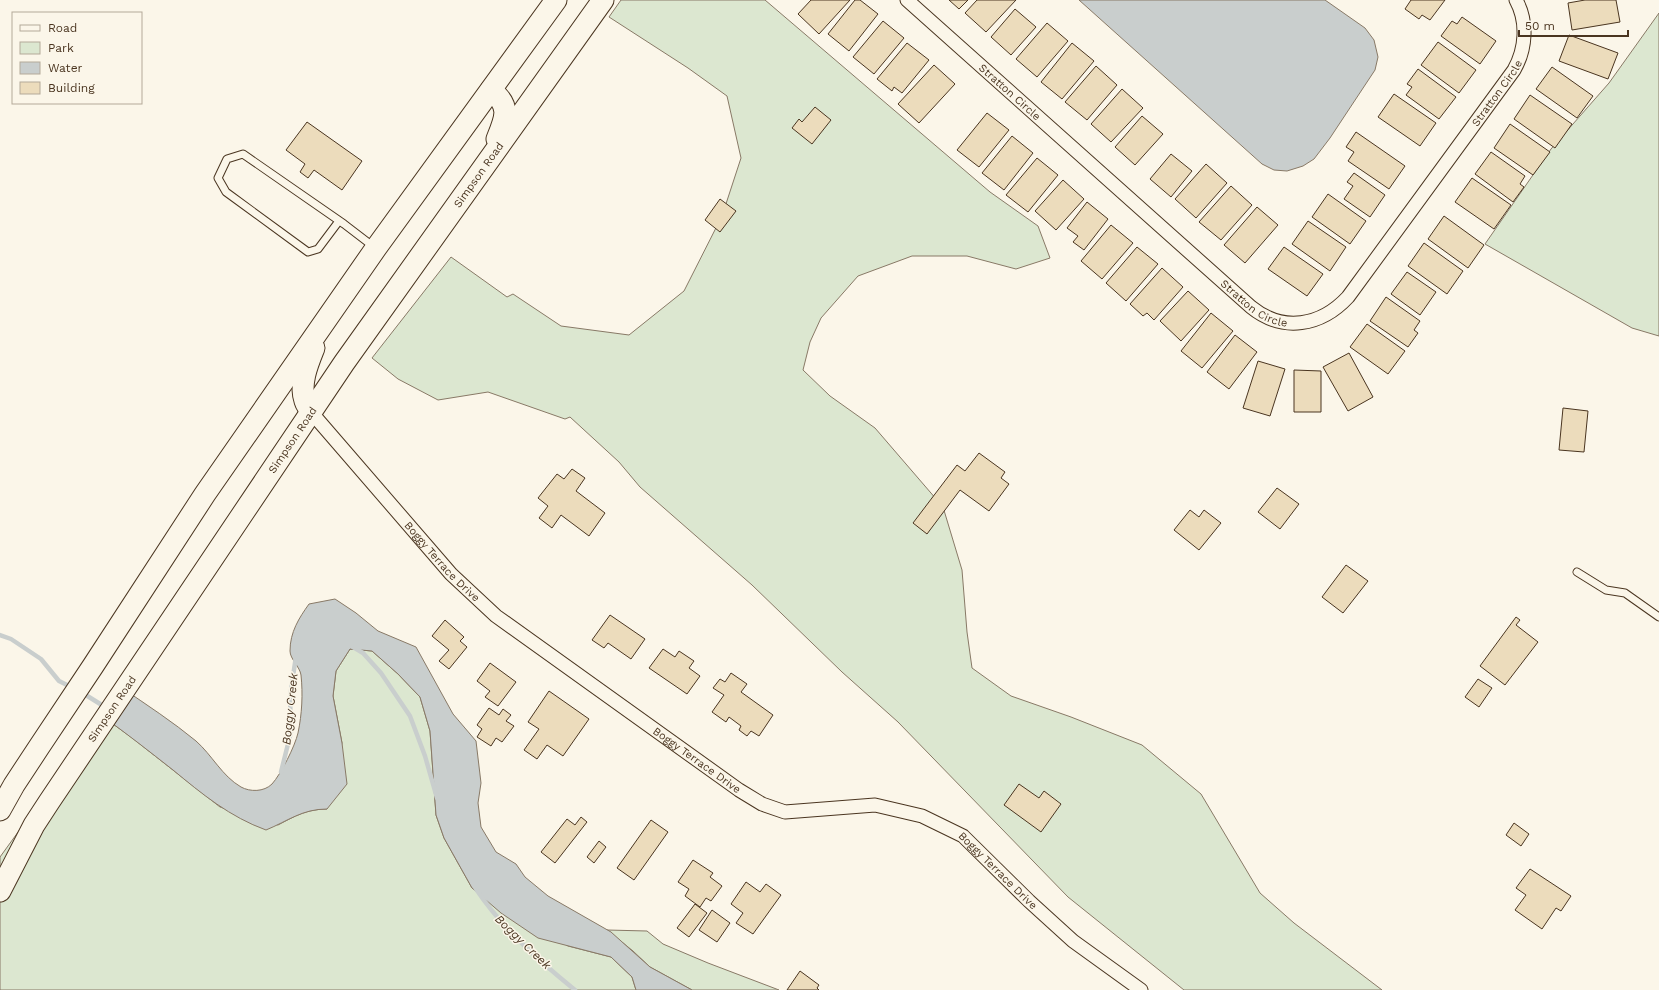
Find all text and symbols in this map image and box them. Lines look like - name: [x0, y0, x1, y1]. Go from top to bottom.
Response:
- legend: [12, 12, 142, 104]
- scale bar: [1519, 12, 1628, 38]
- text: 50 m: [1525, 19, 1555, 33]
- text: Road: [48, 21, 77, 35]
- text: Park: [48, 41, 74, 55]
- street label: Stratton Circle: [1469, 58, 1525, 129]
- text: Water: [48, 61, 83, 75]
- street label: Stratton Circle: [976, 61, 1043, 123]
- text: Building: [48, 81, 95, 95]
- street label: Simpson Road: [451, 140, 507, 210]
- street label: Stratton Circle: [1218, 277, 1288, 330]
- street label: Simpson Road: [266, 404, 320, 476]
- street label: Boggy Terrace Drive: [401, 519, 482, 605]
- water label: Boggy Creek: [279, 672, 301, 746]
- street label: Simpson Road: [85, 673, 139, 745]
- street label: Boggy Terrace Drive: [650, 725, 743, 796]
- street label: Boggy Terrace Drive: [956, 829, 1040, 912]
- water label: Boggy Creek: [492, 912, 554, 972]

